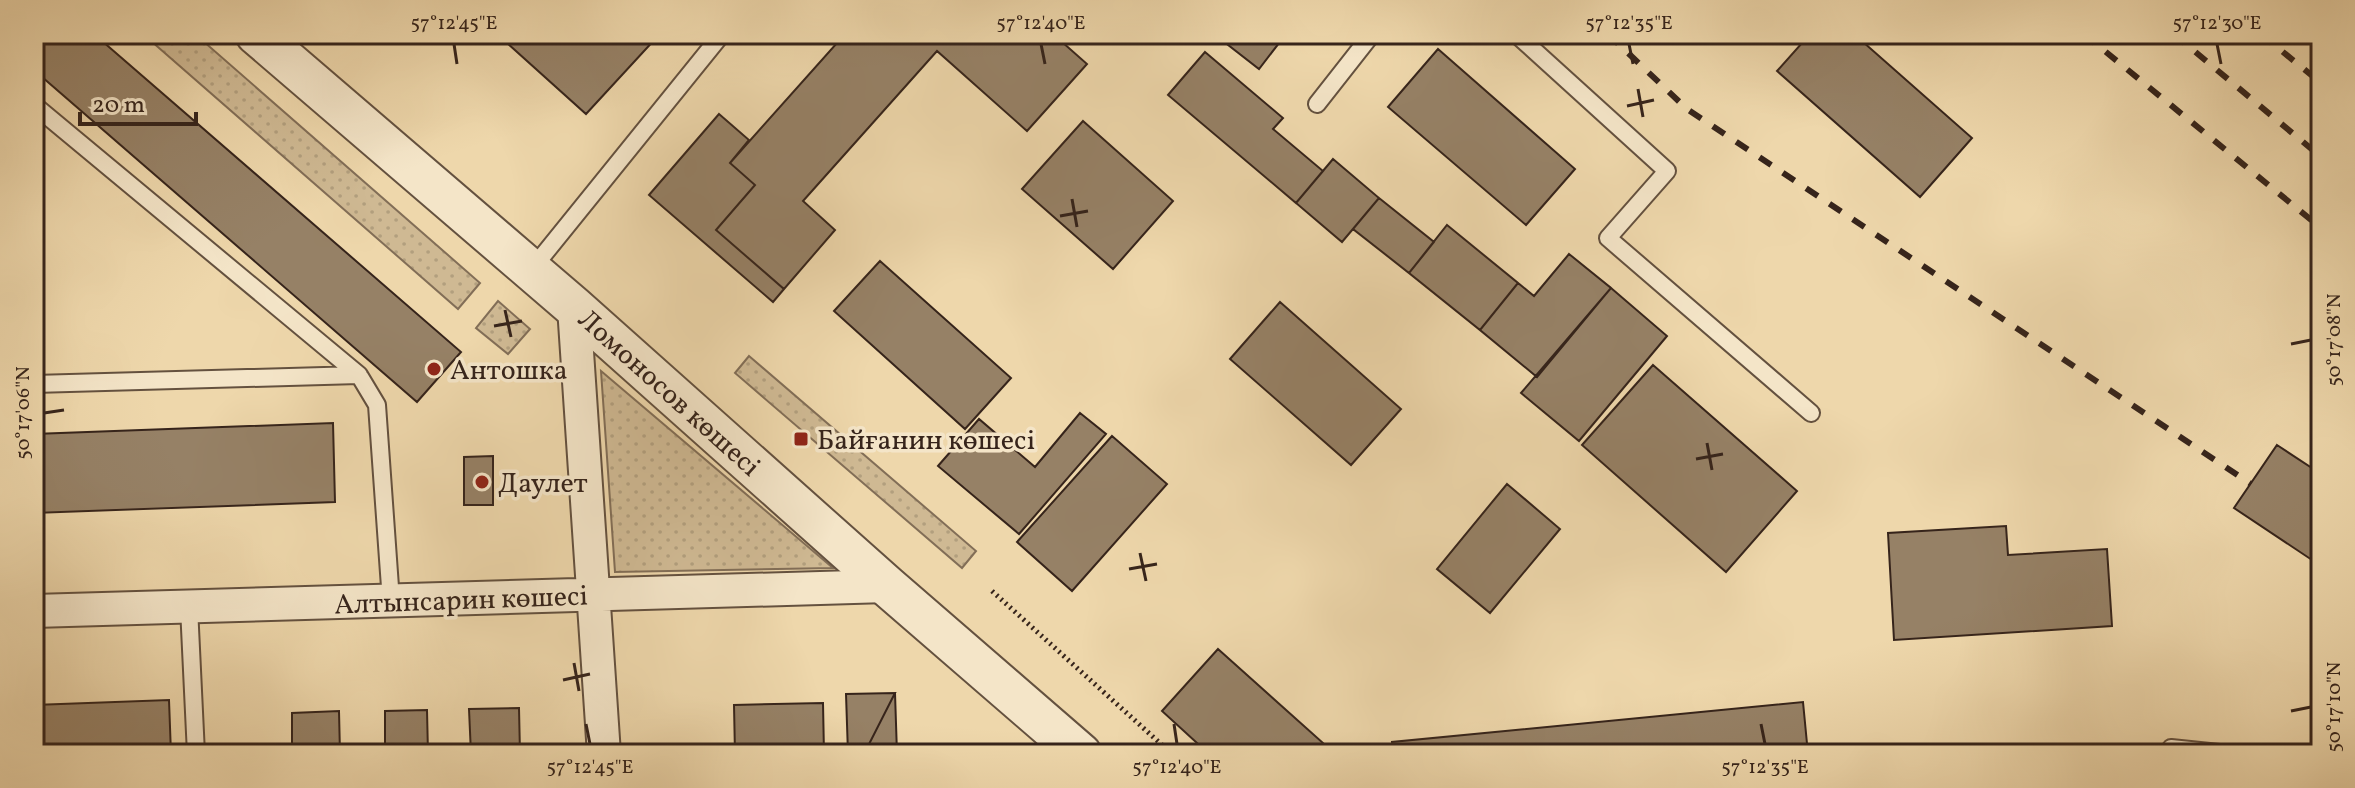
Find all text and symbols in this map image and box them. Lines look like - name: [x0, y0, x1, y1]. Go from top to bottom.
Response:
- text: 57°12'45"E: [410, 10, 498, 38]
- text: 57°12'40"E: [996, 10, 1086, 38]
- text: 57°12'35"E: [1585, 10, 1673, 38]
- text: 57°12'30"E: [2172, 10, 2262, 38]
- scale bar: [80, 76, 196, 126]
- text: 20 m: [92, 89, 145, 123]
- text: 50°17'08"N: [2321, 293, 2349, 387]
- street label: Ломоносов көшесі: [569, 301, 768, 486]
- place label: Антошка: [450, 352, 568, 391]
- marker: Антошка: [425, 360, 443, 378]
- text: 50°17'06"N: [10, 366, 38, 460]
- place label: Байғанин көшесі: [817, 422, 1035, 461]
- marker: Байғанин көшесі: [792, 430, 810, 448]
- place label: Даулет: [498, 465, 588, 504]
- marker: Даулет: [473, 473, 491, 491]
- street label: Алтынсарин көшесі: [333, 578, 589, 625]
- text: 50°17'10"N: [2321, 661, 2349, 752]
- text: 57°12'45"E: [546, 754, 634, 782]
- text: 57°12'40"E: [1132, 754, 1222, 782]
- text: 57°12'35"E: [1721, 754, 1809, 782]

